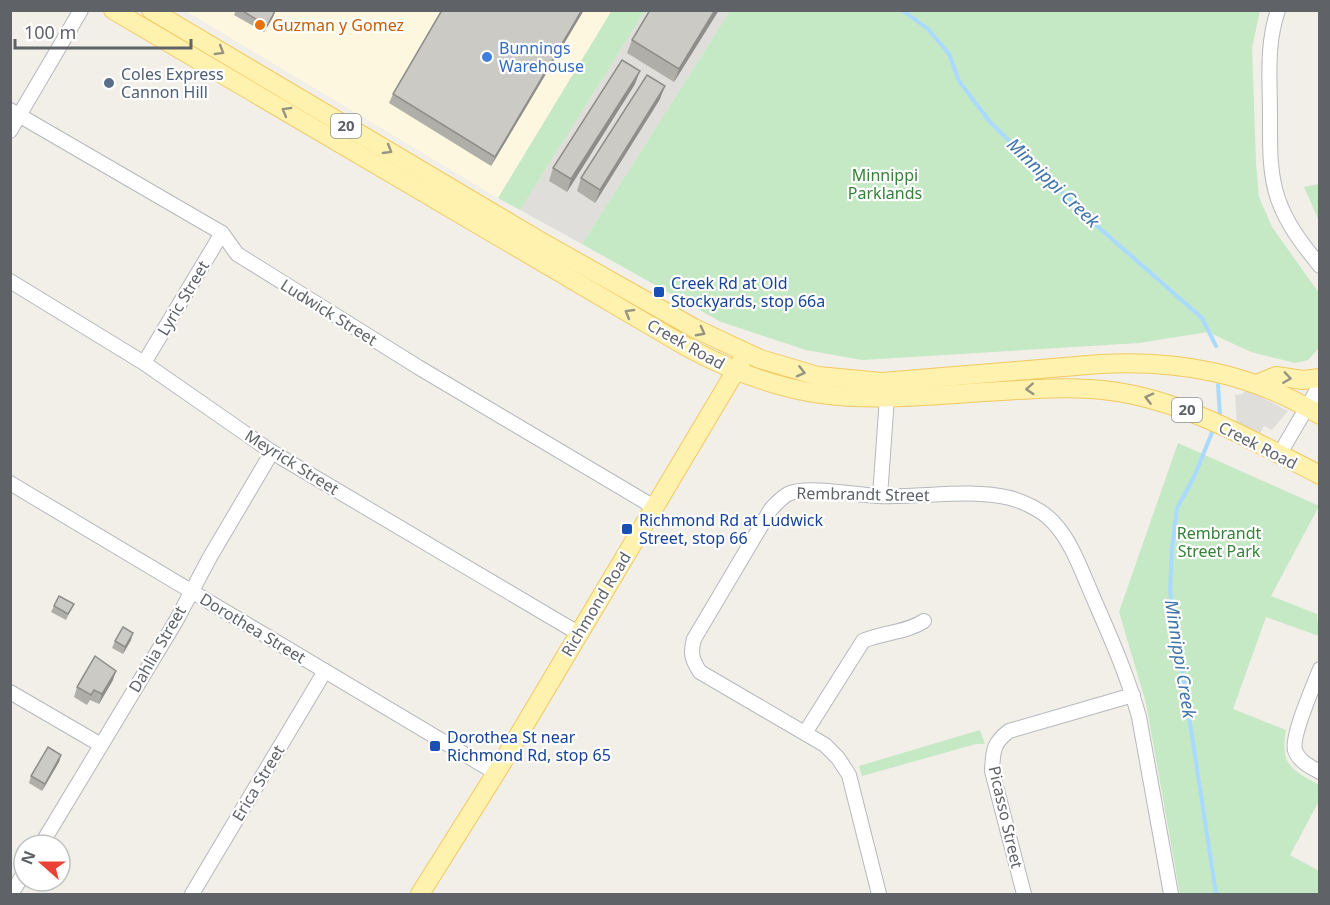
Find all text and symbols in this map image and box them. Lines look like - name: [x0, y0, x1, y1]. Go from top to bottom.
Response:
- scale bar: [15, 12, 190, 50]
- place label: Guzman y Gomez: [272, 14, 404, 36]
- marker: Guzman y Gomez: [253, 18, 267, 32]
- text: 100 m: [24, 20, 76, 44]
- place label: Bunnings Warehouse: [499, 37, 584, 77]
- one-way arrow: [214, 43, 224, 55]
- marker: Bunnings Warehouse: [480, 50, 494, 64]
- place label: Coles Express Cannon Hill: [121, 63, 224, 103]
- marker: Coles Express Cannon Hill: [102, 76, 116, 90]
- one-way arrow: [282, 107, 292, 118]
- road number: 20: [331, 114, 361, 138]
- water label: Minnippi Creek: [1002, 132, 1106, 233]
- one-way arrow: [381, 143, 392, 154]
- park label: Minnippi Parklands: [848, 164, 922, 204]
- street label: Lyric Street: [152, 256, 214, 340]
- place label: Creek Rd at Old Stockyards, stop 66a: [671, 272, 825, 312]
- street label: Ludwick Street: [277, 274, 382, 351]
- marker: Creek Rd at Old Stockyards, stop 66a: [652, 285, 666, 299]
- one-way arrow: [625, 309, 635, 320]
- street label: Creek Road: [643, 314, 729, 374]
- one-way arrow: [695, 325, 705, 336]
- one-way arrow: [796, 364, 806, 377]
- one-way arrow: [1283, 371, 1292, 383]
- one-way arrow: [1025, 383, 1034, 396]
- one-way arrow: [1144, 392, 1154, 405]
- road number: 20: [1172, 398, 1202, 422]
- street label: Creek Road: [1215, 416, 1301, 474]
- street label: Meyrick Street: [241, 424, 343, 500]
- street label: Rembrandt Street: [796, 482, 930, 506]
- place label: Richmond Rd at Ludwick Street, stop 66: [639, 509, 824, 549]
- marker: Richmond Rd at Ludwick Street, stop 66: [620, 522, 634, 536]
- park label: Rembrandt Street Park: [1177, 522, 1261, 562]
- street label: Richmond Road: [556, 547, 636, 661]
- street label: Dorothea Street: [196, 588, 310, 668]
- water label: Minnippi Creek: [1160, 598, 1202, 721]
- street label: Dahlia Street: [123, 601, 191, 696]
- place label: Dorothea St near Richmond Rd, stop 65: [447, 726, 611, 766]
- marker: Dorothea St near Richmond Rd, stop 65: [428, 739, 442, 753]
- street label: Erica Street: [227, 741, 289, 825]
- street label: Picasso Street: [984, 764, 1028, 871]
- north arrow: [12, 833, 72, 893]
- text: N: [15, 848, 41, 868]

